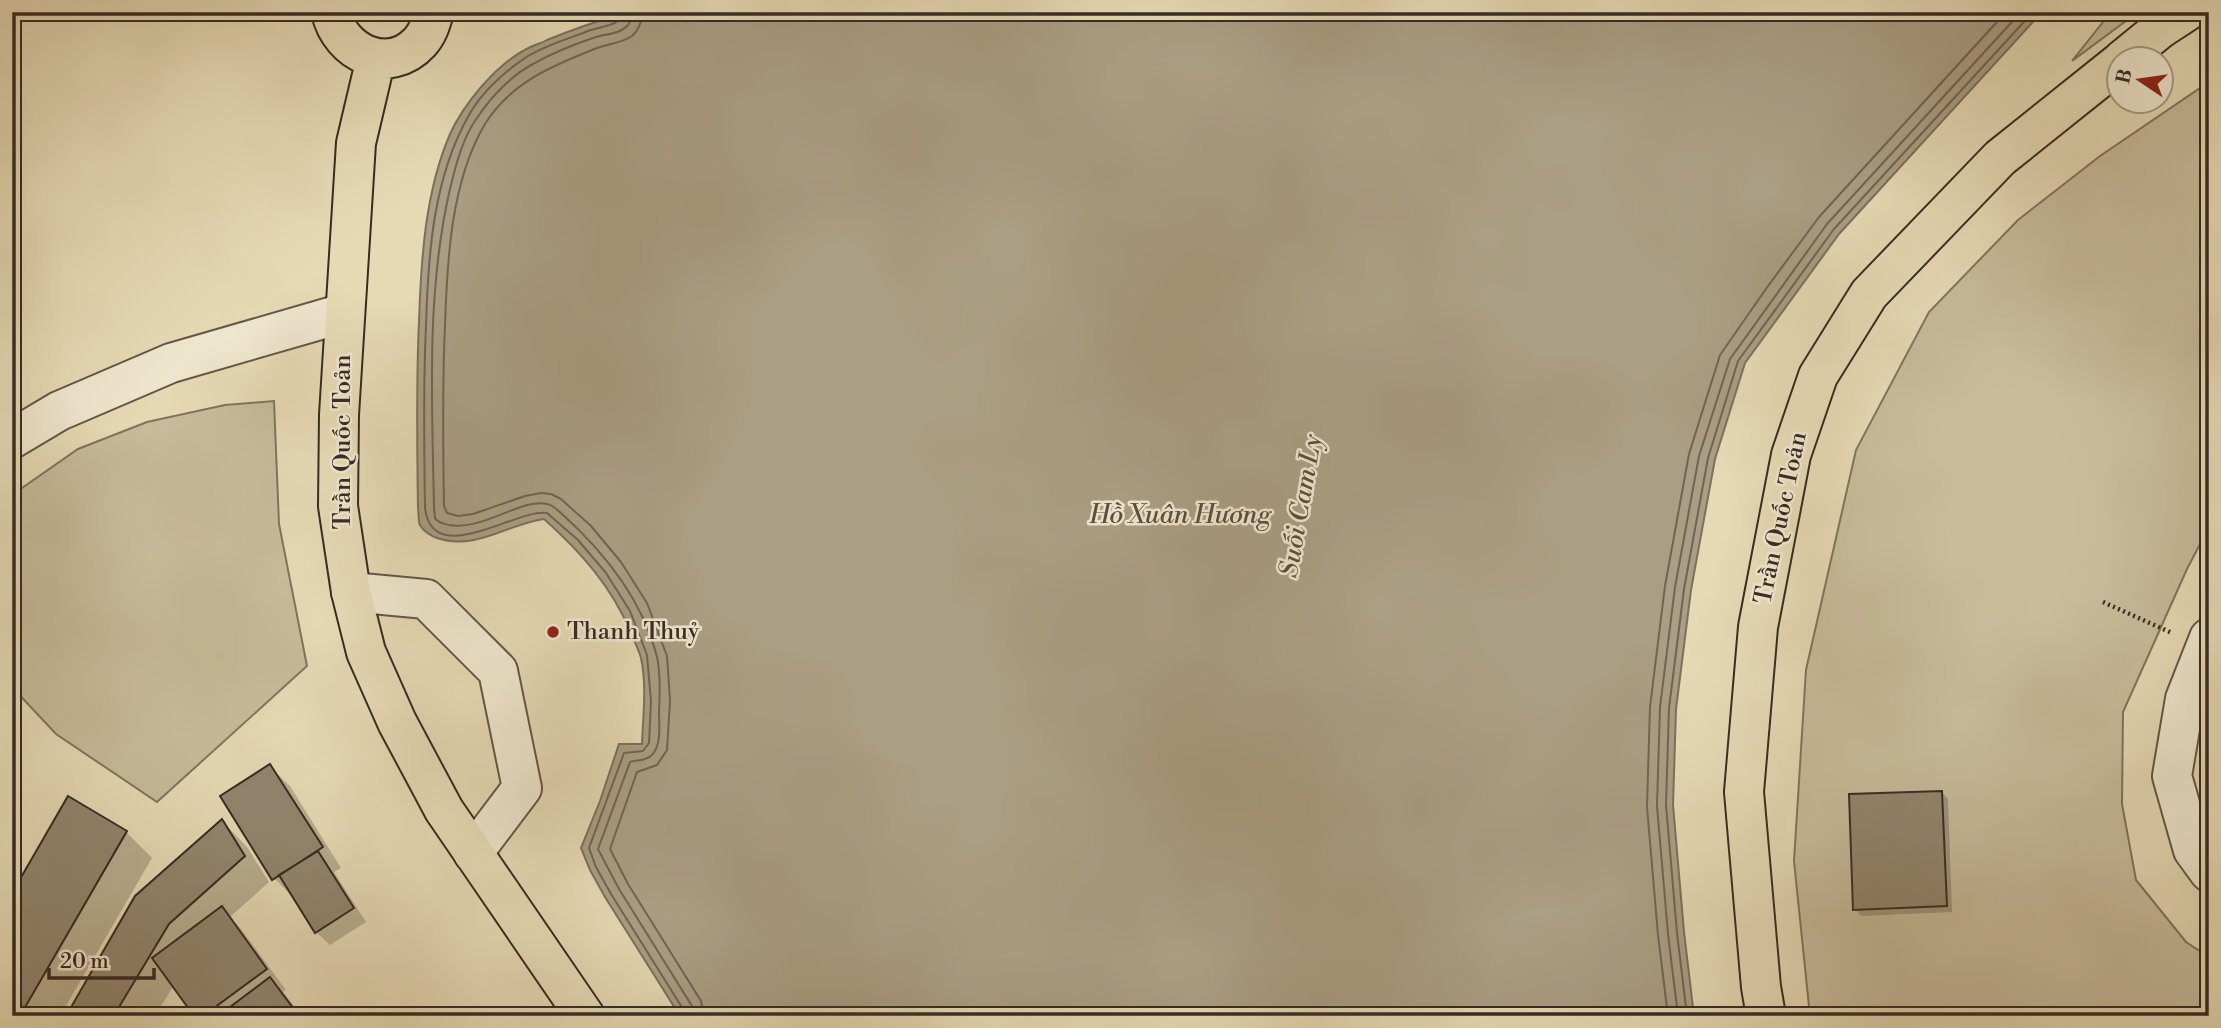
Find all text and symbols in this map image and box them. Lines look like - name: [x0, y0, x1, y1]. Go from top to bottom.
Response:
- north arrow: [2106, 46, 2176, 116]
- text: B: [2111, 67, 2138, 86]
- street label: Trần Quốc Toản: [328, 354, 358, 530]
- street label: Trần Quốc Toản: [1748, 429, 1814, 607]
- water label: Suối Cam Ly: [1273, 432, 1329, 580]
- water label: Hồ Xuân Hương: [1088, 499, 1272, 531]
- place label: Thanh Thuỷ: [567, 617, 700, 647]
- marker: Thanh Thuỷ: [545, 624, 561, 640]
- scale bar: [49, 937, 154, 981]
- text: 20 m: [60, 949, 109, 975]

